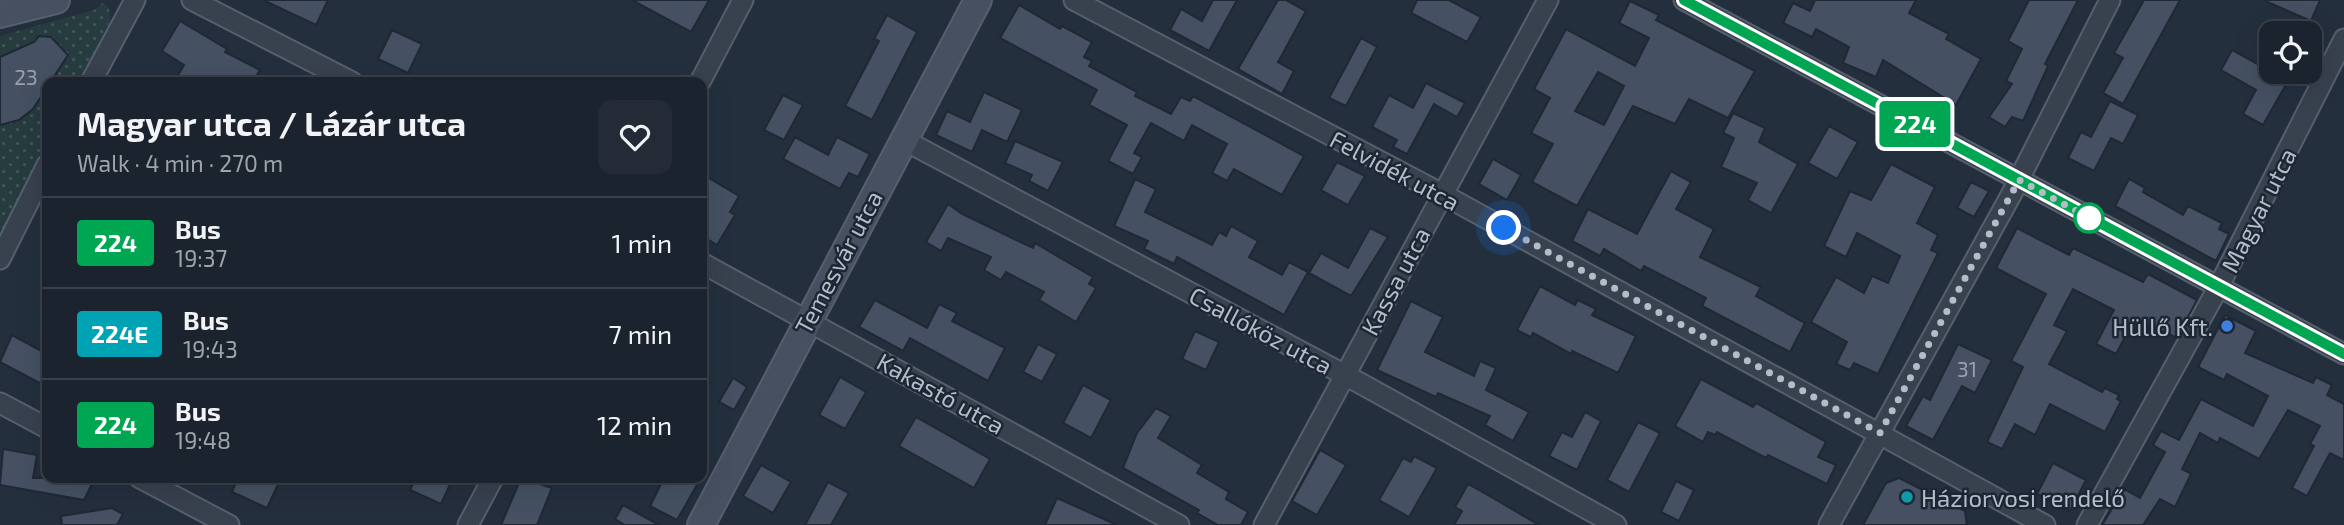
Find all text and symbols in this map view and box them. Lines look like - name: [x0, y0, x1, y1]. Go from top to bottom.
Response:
- map controls: [2259, 21, 2322, 84]
- button: locate: [2259, 21, 2322, 84]
- house number: 23: [14, 64, 38, 89]
- button: heart: [598, 100, 672, 174]
- line badge: 224: [1875, 101, 1955, 147]
- text: Magyar utca / Lázár utca: [77, 103, 466, 143]
- text: 224: [1893, 109, 1937, 138]
- street label: Felvidék utca: [1325, 124, 1465, 216]
- street label: Magyar utca: [2214, 143, 2302, 277]
- text: Walk · 4 min · 270 m: [77, 149, 283, 177]
- street label: Temesvár utca: [788, 185, 888, 339]
- unlabelled marker: [2074, 203, 2104, 233]
- your location: [1486, 210, 1521, 245]
- text: Bus: [175, 213, 221, 244]
- street label: Kassa utca: [1354, 222, 1436, 340]
- text: 1 min: [612, 227, 672, 258]
- text: 224: [94, 228, 137, 257]
- text: 19:37: [175, 244, 227, 272]
- street label: Csallóköz utca: [1185, 280, 1337, 380]
- text: Bus: [183, 304, 229, 335]
- place label: Hüllő Kft.: [2112, 312, 2213, 341]
- text: 7 min: [609, 318, 672, 349]
- marker: Hüllő Kft.: [2219, 318, 2235, 334]
- text: 224E: [91, 319, 148, 348]
- text: 19:43: [183, 335, 238, 363]
- street label: Kakastó utca: [872, 346, 1010, 440]
- house number: 31: [1957, 356, 1977, 381]
- text: Bus: [175, 395, 221, 426]
- text: 12 min: [597, 409, 672, 440]
- text: 224: [94, 410, 137, 439]
- text: 19:48: [175, 426, 231, 454]
- place label: Háziorvosi rendelő: [1921, 483, 2125, 512]
- marker: Háziorvosi rendelő: [1899, 489, 1915, 505]

